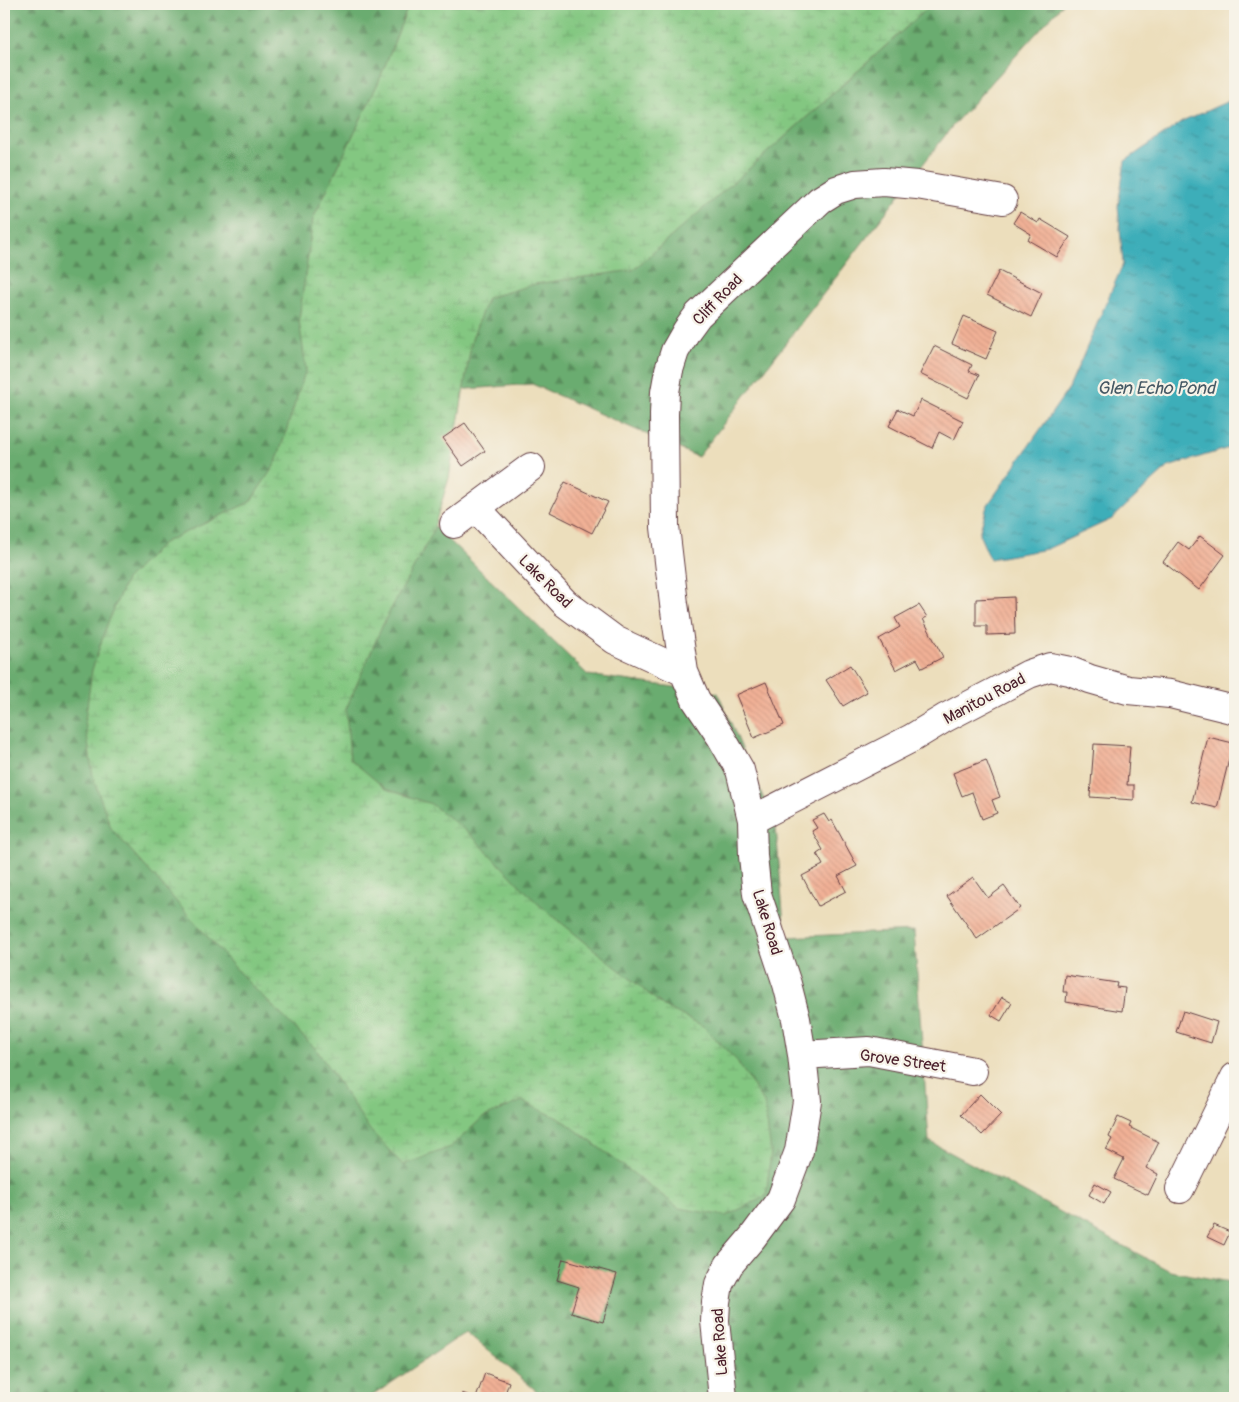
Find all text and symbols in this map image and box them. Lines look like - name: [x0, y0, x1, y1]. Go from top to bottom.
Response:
- street label: Cliff Road: [688, 270, 747, 330]
- water label: Glen Echo Pond: [1097, 377, 1217, 400]
- street label: Lake Road: [514, 551, 576, 613]
- street label: Manitou Road: [940, 669, 1029, 729]
- street label: Lake Road: [748, 887, 786, 958]
- street label: Grove Street: [859, 1045, 948, 1077]
- street label: Lake Road: [708, 1307, 732, 1376]

